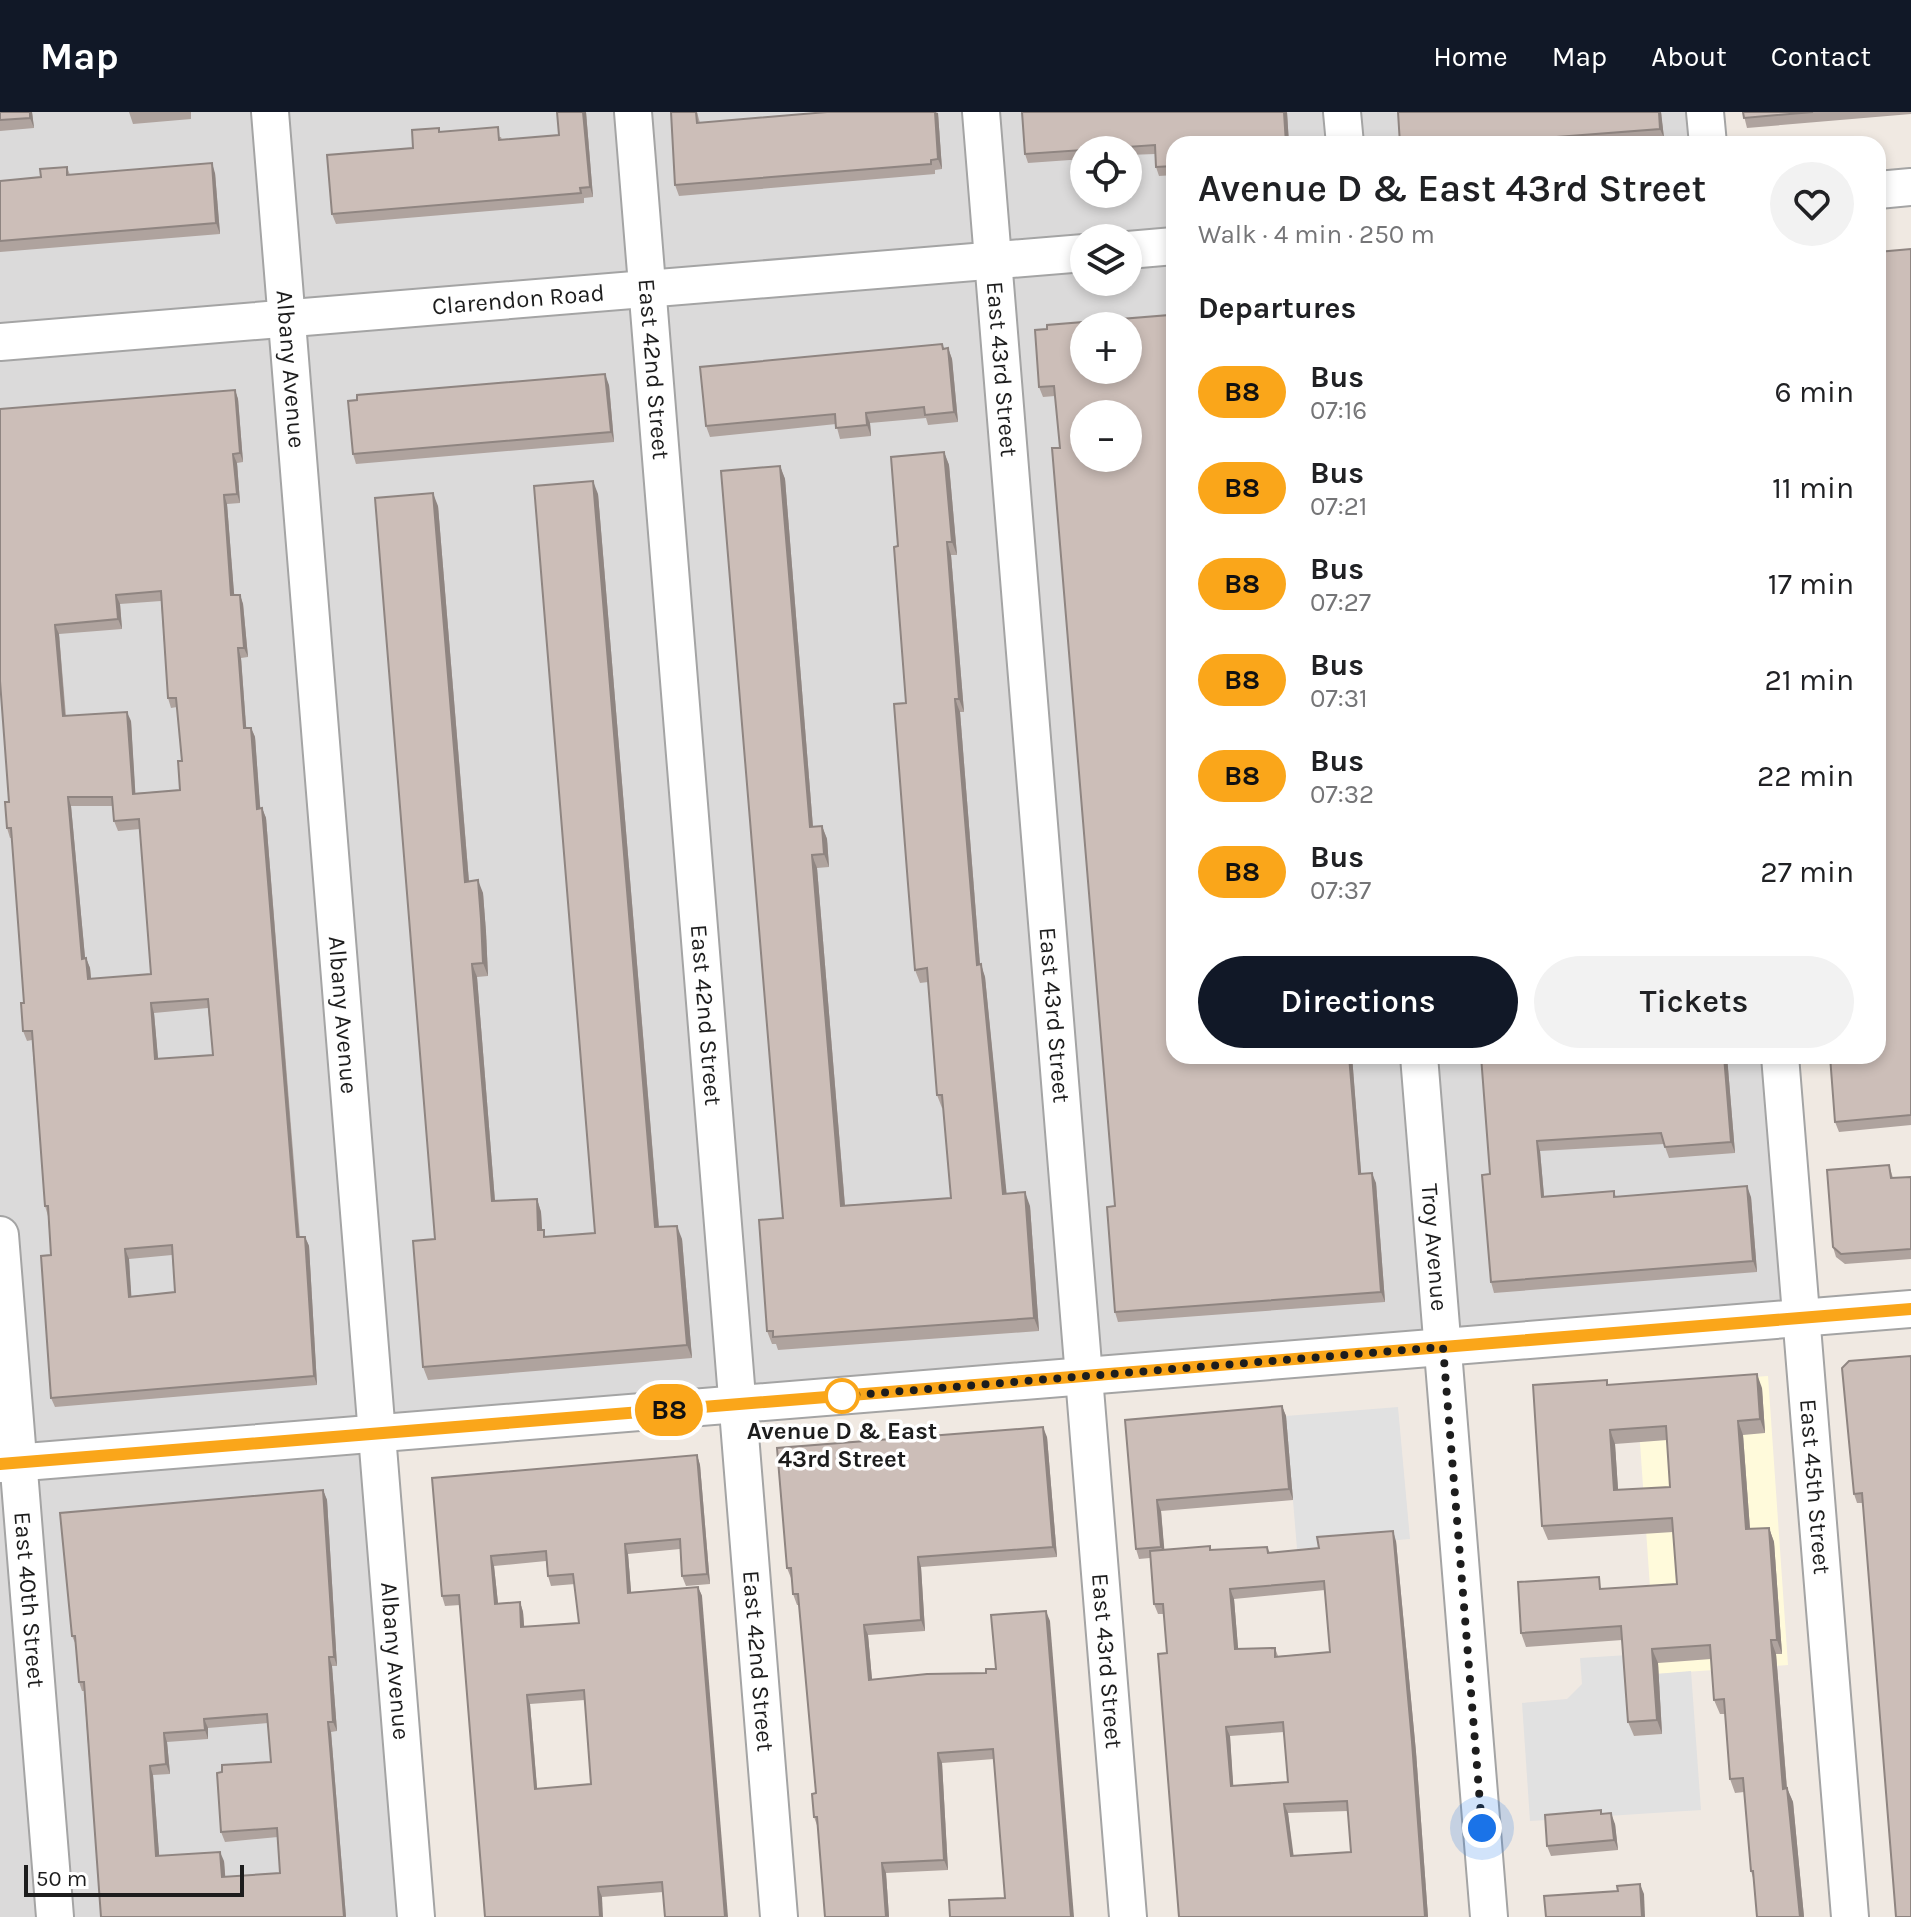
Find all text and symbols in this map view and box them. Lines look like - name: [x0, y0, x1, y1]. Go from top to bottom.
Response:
- text: Map: [40, 34, 119, 79]
- text: Home: [1433, 40, 1508, 73]
- text: Map: [1552, 40, 1607, 73]
- text: About: [1651, 40, 1727, 73]
- text: Contact: [1771, 40, 1871, 73]
- map controls: [1070, 136, 1142, 472]
- button: locate: [1070, 136, 1142, 208]
- button: heart: [1770, 162, 1854, 246]
- text: Avenue D & East 43rd Street: [1198, 166, 1706, 211]
- text: Walk · 4 min · 250 m: [1198, 219, 1435, 250]
- button: layers: [1070, 224, 1142, 296]
- street label: East 42nd Street: [633, 277, 675, 461]
- street label: Clarendon Road: [431, 278, 606, 320]
- street label: East 43rd Street: [981, 280, 1023, 458]
- street label: Albany Avenue: [270, 289, 311, 449]
- text: Departures: [1198, 290, 1356, 326]
- button: +: [1070, 312, 1142, 384]
- text: Bus: [1310, 359, 1364, 395]
- text: 6 min: [1775, 374, 1854, 410]
- text: B8: [1224, 375, 1260, 408]
- text: 07:16: [1310, 395, 1367, 426]
- button: −: [1070, 400, 1142, 472]
- text: Bus: [1310, 455, 1364, 491]
- text: 11 min: [1772, 470, 1854, 506]
- text: B8: [1224, 471, 1260, 504]
- text: 07:21: [1310, 491, 1367, 522]
- text: Bus: [1310, 551, 1364, 587]
- text: 17 min: [1768, 566, 1854, 602]
- text: B8: [1224, 567, 1260, 600]
- text: 07:27: [1310, 587, 1371, 618]
- text: Bus: [1310, 647, 1364, 683]
- text: 21 min: [1764, 662, 1854, 698]
- text: B8: [1224, 663, 1260, 696]
- text: 07:31: [1310, 683, 1368, 714]
- text: Bus: [1310, 743, 1364, 779]
- text: 22 min: [1757, 758, 1854, 794]
- text: B8: [1224, 759, 1260, 792]
- text: 07:32: [1310, 779, 1374, 810]
- text: Bus: [1310, 839, 1364, 875]
- text: 27 min: [1760, 854, 1854, 890]
- text: B8: [1224, 855, 1260, 888]
- text: 07:37: [1310, 875, 1371, 906]
- street label: East 42nd Street: [685, 923, 727, 1107]
- street label: East 43rd Street: [1033, 926, 1076, 1104]
- street label: Albany Avenue: [323, 935, 363, 1095]
- button: Directions: [1198, 956, 1518, 1048]
- button: Tickets: [1534, 956, 1854, 1048]
- street label: Troy Avenue: [1415, 1182, 1454, 1312]
- marker: Avenue D & East 43rd Street: [825, 1379, 859, 1413]
- line badge: B8: [633, 1384, 705, 1436]
- text: B8: [651, 1393, 687, 1426]
- street label: East 45th Street: [1794, 1398, 1836, 1576]
- place label: Avenue D & East 43rd Street: [747, 1417, 937, 1473]
- street label: East 40th Street: [8, 1511, 50, 1689]
- street label: East 42nd Street: [737, 1569, 780, 1753]
- street label: East 43rd Street: [1086, 1572, 1128, 1750]
- street label: Albany Avenue: [375, 1581, 416, 1741]
- your location: [1462, 1808, 1502, 1848]
- scale bar: [24, 1861, 244, 1897]
- text: 50 m: [36, 1866, 87, 1892]

